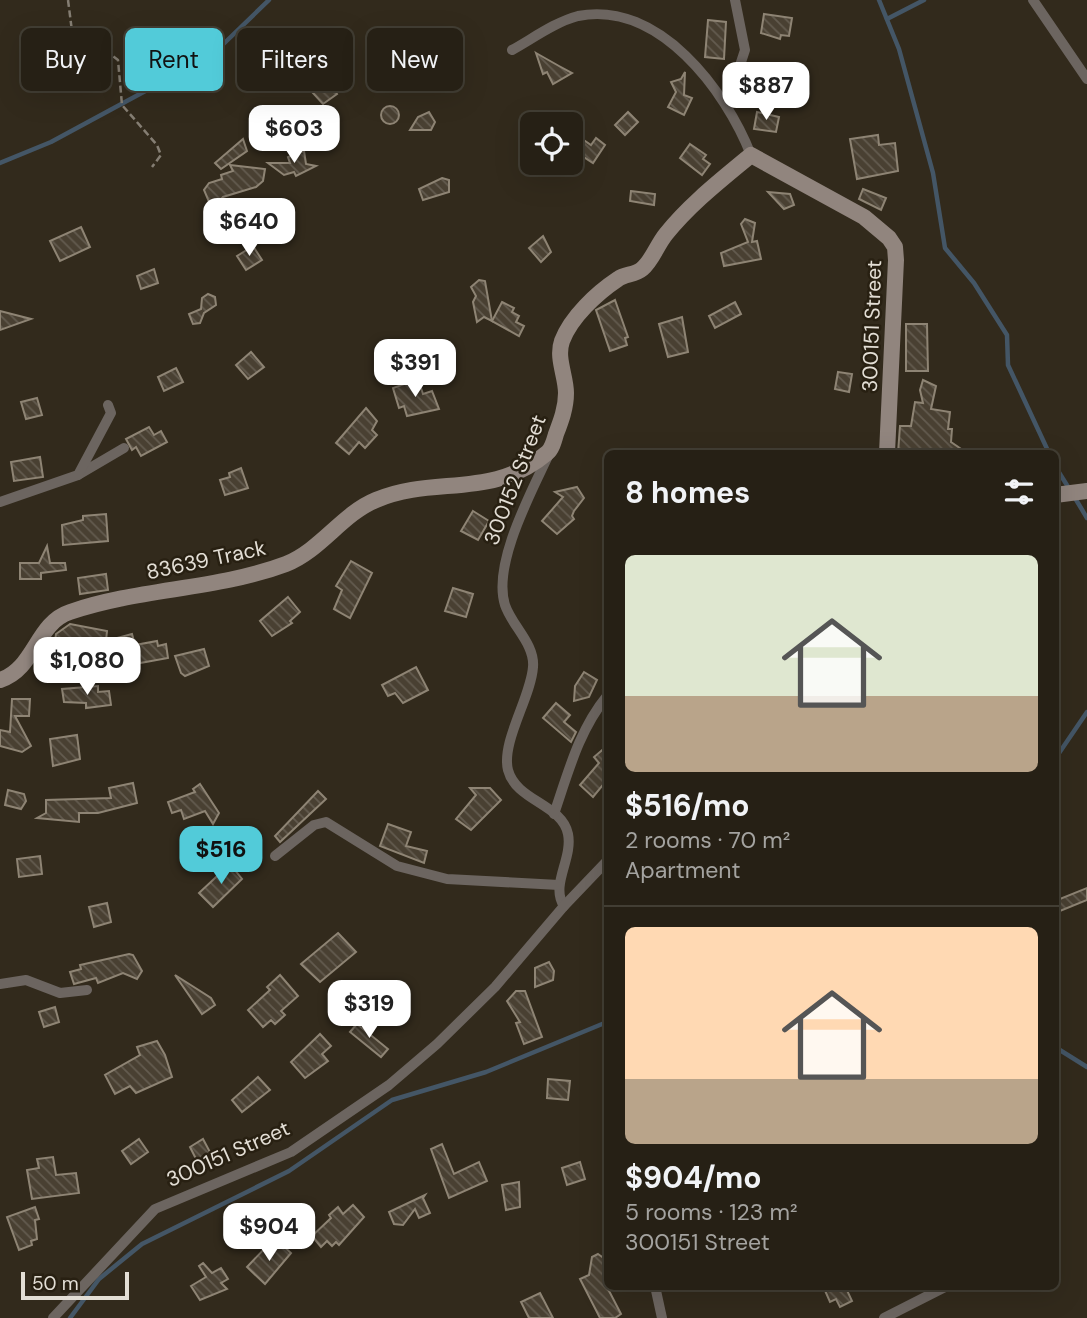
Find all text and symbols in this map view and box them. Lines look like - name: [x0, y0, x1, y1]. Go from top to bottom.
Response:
- chip: Buy: [21, 28, 111, 91]
- chip: Rent: [125, 28, 223, 91]
- chip: Filters: [237, 28, 353, 91]
- chip: New: [367, 28, 463, 91]
- pin: $887: [725, 62, 807, 122]
- text: $887: [738, 70, 794, 100]
- pin: $603: [253, 106, 335, 165]
- map controls: [520, 112, 583, 175]
- button: locate: [520, 112, 583, 175]
- text: $603: [265, 113, 323, 143]
- pin: $640: [208, 198, 290, 258]
- text: $640: [219, 206, 279, 236]
- street label: 300151 Street: [856, 259, 888, 393]
- pin: $391: [374, 340, 456, 399]
- text: $391: [390, 347, 440, 377]
- street label: 300152 Street: [477, 411, 553, 549]
- text: 8 homes: [625, 473, 750, 512]
- icon: filters: [1000, 473, 1038, 511]
- street label: 83639 Track: [144, 534, 269, 586]
- icon: home: [769, 600, 895, 726]
- pin: $1,080: [30, 638, 144, 697]
- text: $1,080: [50, 645, 124, 675]
- text: $516/mo: [625, 786, 749, 825]
- text: 2 rooms · 70 m²: [625, 825, 790, 855]
- pin: $516: [180, 826, 262, 886]
- text: $516: [195, 834, 247, 864]
- text: Apartment: [625, 855, 740, 885]
- icon: home: [769, 972, 895, 1098]
- pin: $319: [328, 981, 410, 1040]
- text: $319: [344, 988, 394, 1018]
- street label: 300151 Street: [162, 1114, 294, 1194]
- text: $904/mo: [625, 1158, 762, 1197]
- text: 5 rooms · 123 m²: [625, 1197, 798, 1227]
- pin: $904: [228, 1204, 310, 1263]
- text: $904: [239, 1211, 299, 1241]
- text: 300151 Street: [625, 1227, 770, 1257]
- scale bar: [21, 1269, 130, 1301]
- text: 50 m: [32, 1271, 79, 1296]

